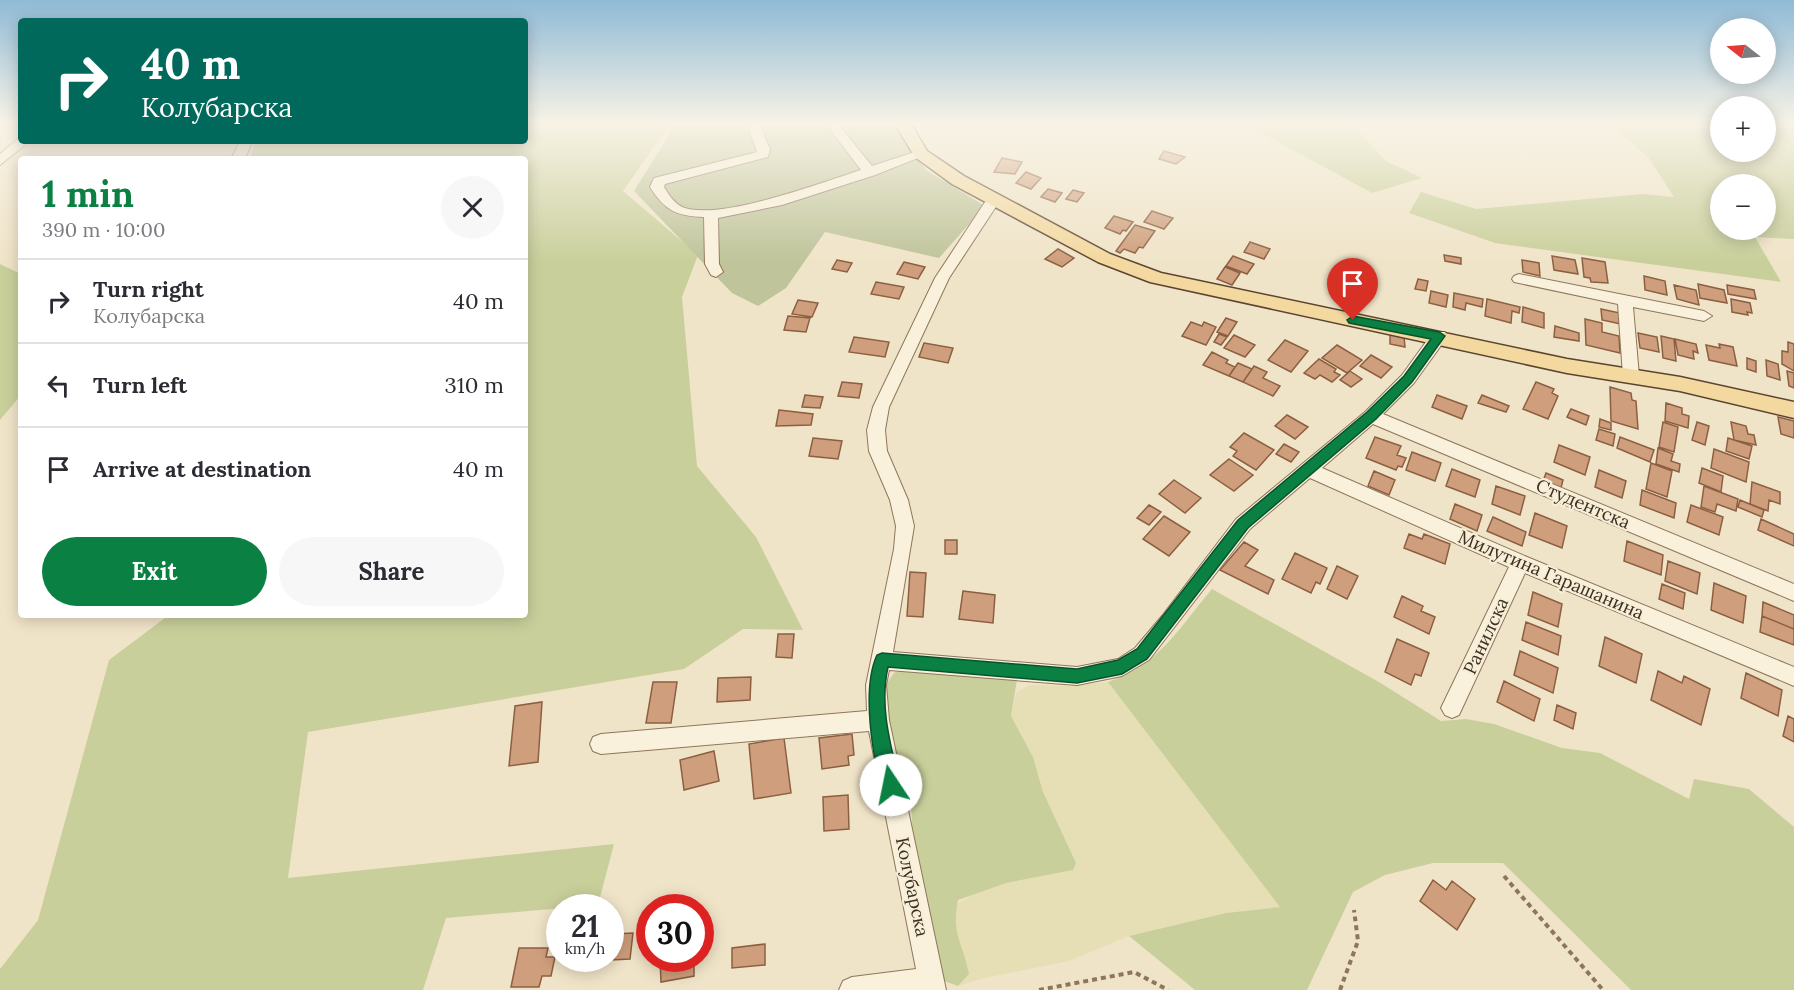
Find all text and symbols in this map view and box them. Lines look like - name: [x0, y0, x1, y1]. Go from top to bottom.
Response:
- north arrow: [1710, 18, 1776, 84]
- map controls: [1710, 18, 1776, 240]
- text: 40 m: [141, 37, 240, 91]
- icon: right: [42, 42, 120, 120]
- text: Колубарска: [141, 90, 292, 124]
- button: +: [1710, 96, 1776, 162]
- text: 1 min: [42, 171, 134, 217]
- button: −: [1710, 174, 1776, 240]
- button: close: [441, 176, 504, 239]
- text: 390 m · 10:00: [42, 217, 165, 242]
- pin: [1327, 258, 1378, 320]
- icon: arrive: [1336, 267, 1369, 300]
- text: Turn right: [93, 275, 204, 303]
- icon: right: [42, 285, 75, 318]
- text: 40 m: [453, 287, 504, 315]
- text: Колубарска: [93, 303, 205, 328]
- icon: left: [42, 369, 75, 402]
- text: Turn left: [93, 371, 187, 399]
- text: 310 m: [445, 371, 504, 399]
- icon: arrive: [42, 453, 75, 486]
- text: Arrive at destination: [93, 455, 311, 483]
- text: 40 m: [453, 455, 504, 483]
- street label: Студентска: [1533, 473, 1634, 534]
- street label: Милутина Гарашанина: [1455, 525, 1648, 624]
- button: Exit: [42, 537, 267, 606]
- button: Share: [279, 537, 504, 606]
- street label: Ранилска: [1458, 594, 1513, 678]
- position arrow: [859, 753, 923, 817]
- street label: Колубарска: [891, 835, 934, 939]
- speed limit sign: 30: [636, 894, 714, 972]
- text: 21: [571, 907, 599, 945]
- text: km/h: [565, 939, 605, 958]

